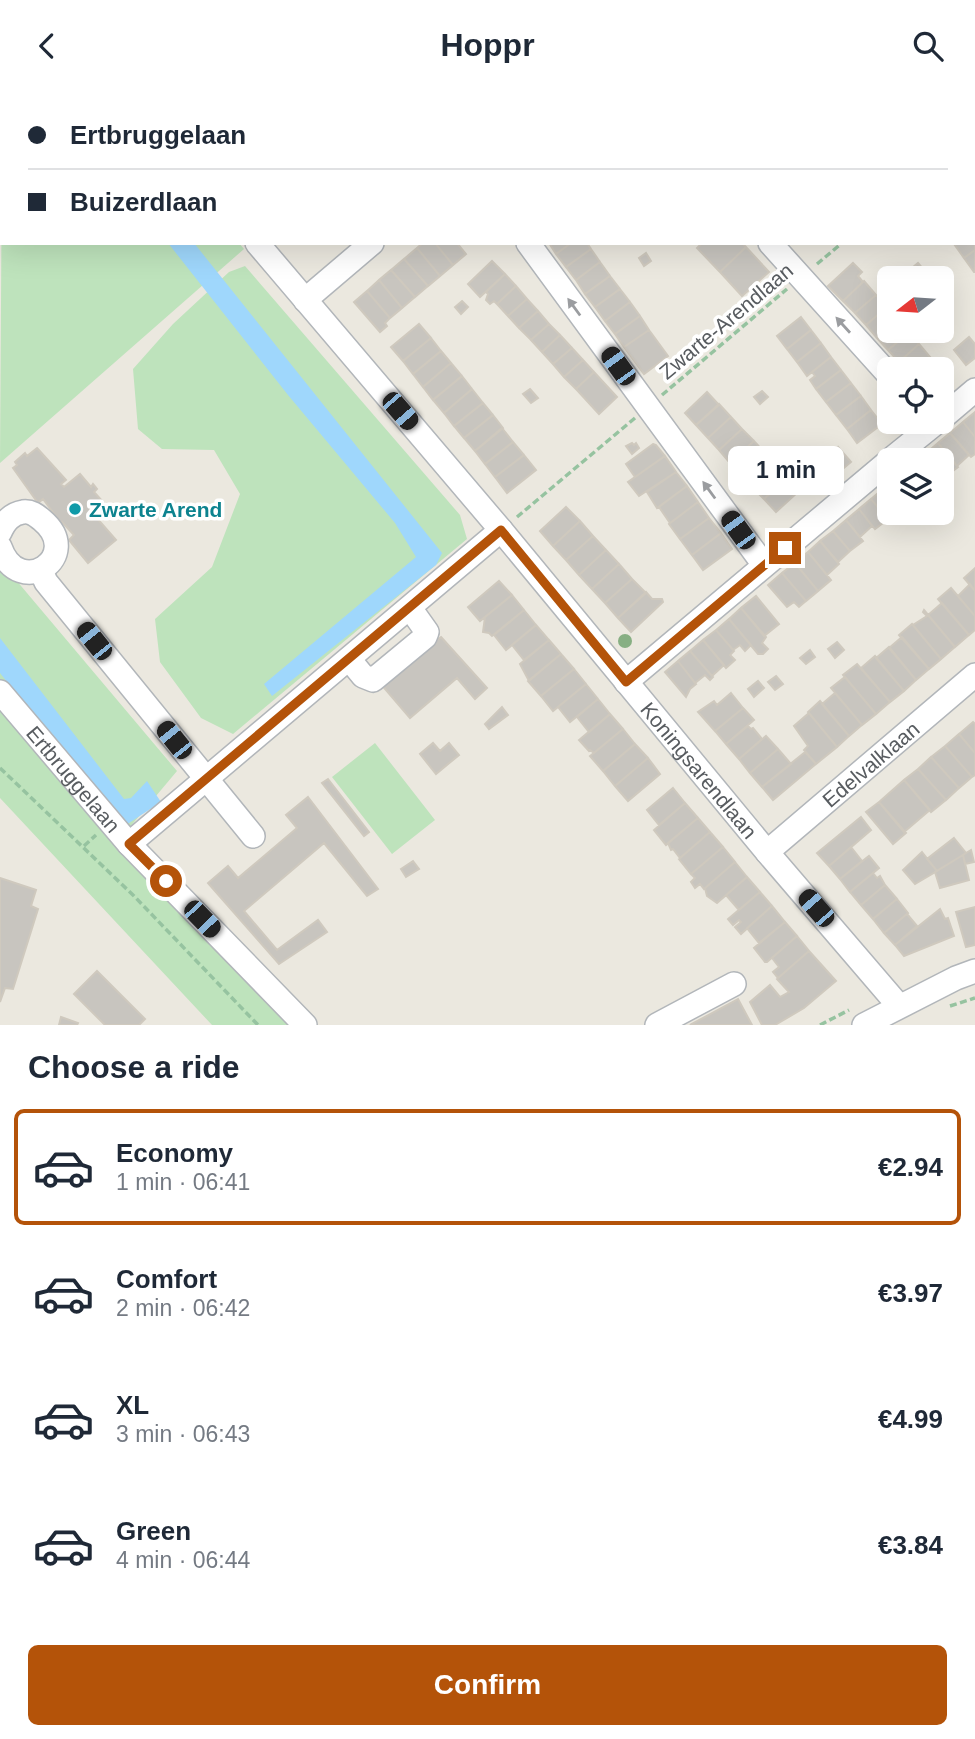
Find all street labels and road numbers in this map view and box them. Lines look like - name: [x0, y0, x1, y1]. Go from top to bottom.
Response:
- street label: Zwarte-Arendlaan: [655, 259, 797, 383]
- street label: Koningsarendlaan: [636, 697, 762, 843]
- street label: Edelvalklaan: [818, 716, 923, 811]
- street label: Ertbruggelaan: [22, 721, 125, 837]

